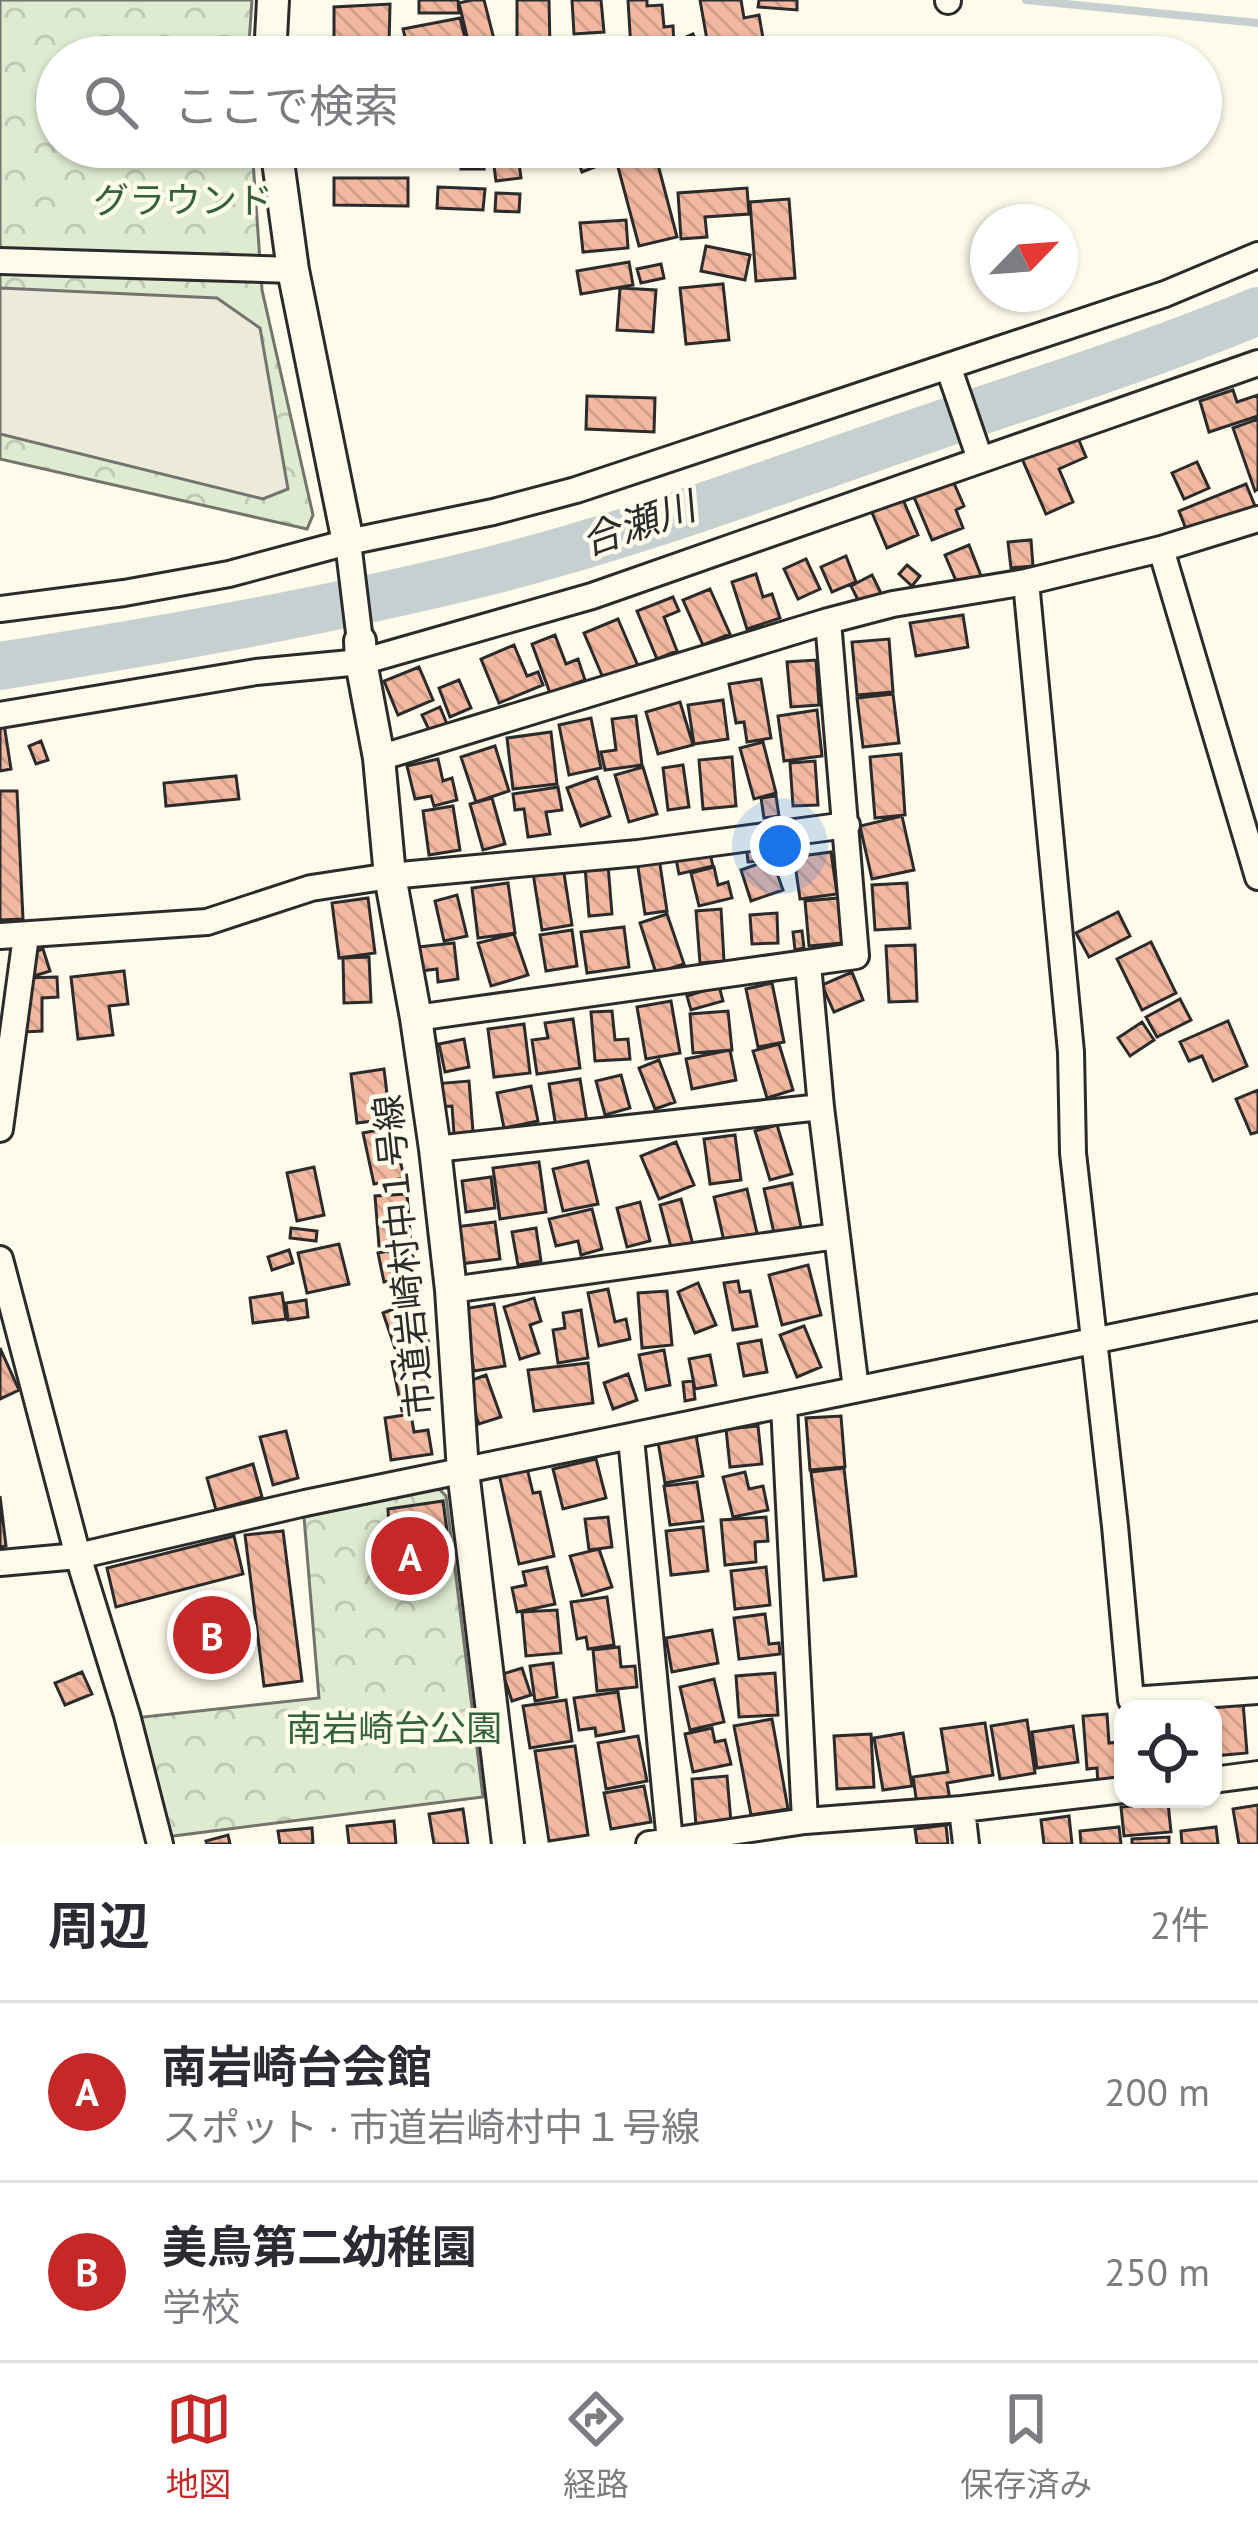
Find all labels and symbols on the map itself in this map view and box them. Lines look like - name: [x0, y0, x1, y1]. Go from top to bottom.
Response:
- park label: グラウンド: [93, 176, 273, 223]
- north arrow: [970, 204, 1078, 312]
- water label: 合瀬川: [574, 479, 705, 566]
- your location: [750, 816, 810, 876]
- street label: 市道岩崎村中１号線: [363, 1092, 443, 1420]
- pin: A: [371, 1511, 449, 1601]
- pin: B: [173, 1590, 251, 1680]
- park label: 南岩崎台公園: [286, 1704, 502, 1751]

